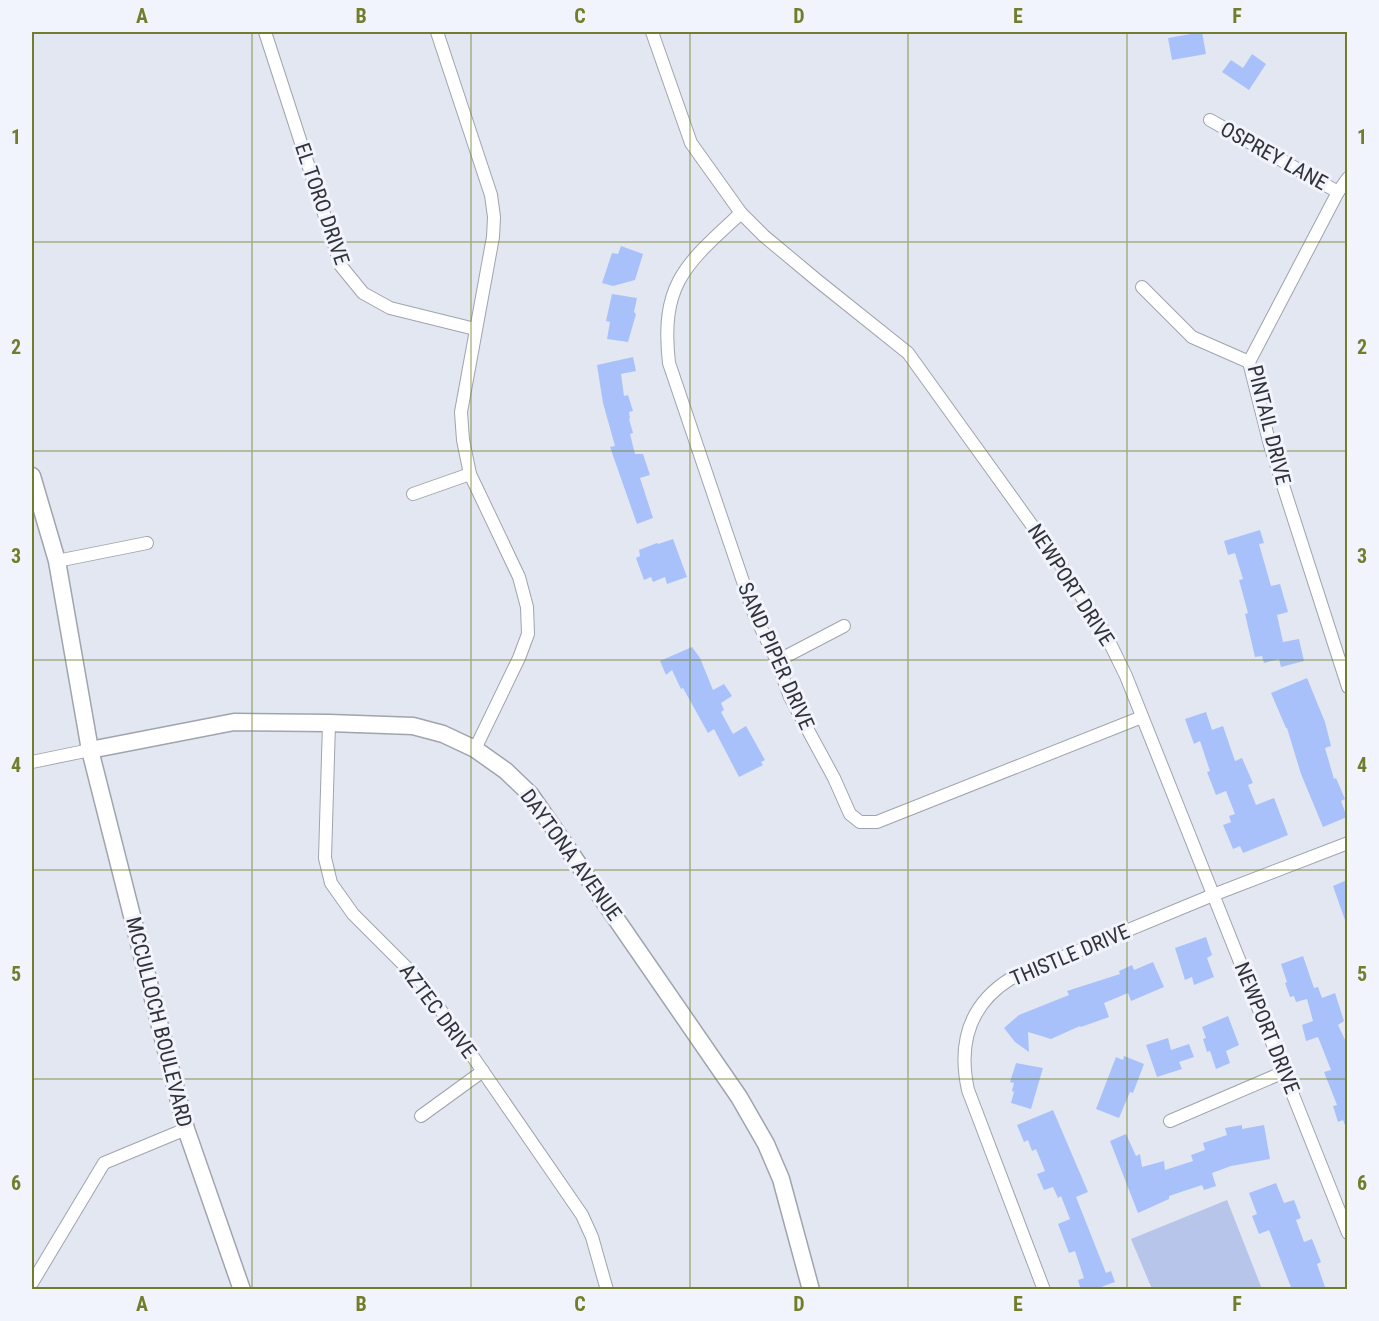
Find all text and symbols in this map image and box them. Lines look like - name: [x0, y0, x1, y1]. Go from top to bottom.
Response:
- text: A: [136, 4, 148, 28]
- text: B: [355, 4, 367, 28]
- text: C: [574, 4, 586, 28]
- text: D: [793, 4, 805, 28]
- text: E: [1013, 4, 1023, 28]
- text: F: [1232, 4, 1242, 28]
- street label: OSPREY LANE: [1216, 117, 1332, 195]
- text: 1: [11, 125, 21, 149]
- text: 1: [1357, 125, 1367, 149]
- street label: EL TORO DRIVE: [290, 140, 354, 268]
- text: 2: [11, 335, 21, 359]
- text: 2: [1357, 335, 1367, 359]
- street label: PINTAIL DRIVE: [1243, 363, 1295, 487]
- street label: NEWPORT DRIVE: [1023, 520, 1119, 650]
- text: 3: [11, 544, 21, 568]
- text: 3: [1357, 544, 1367, 568]
- street label: SAND PIPER DRIVE: [733, 579, 819, 733]
- text: 4: [11, 753, 21, 777]
- text: 4: [1357, 753, 1367, 777]
- street label: DAYTONA AVENUE: [515, 785, 627, 925]
- street label: MCCULLOCH BOULEVARD: [121, 914, 197, 1130]
- street label: THISTLE DRIVE: [1007, 919, 1133, 991]
- street label: AZTEC DRIVE: [395, 959, 481, 1063]
- street label: NEWPORT DRIVE: [1230, 959, 1304, 1097]
- text: 5: [11, 962, 21, 986]
- text: 5: [1357, 962, 1367, 986]
- text: 6: [11, 1171, 21, 1195]
- text: 6: [1357, 1171, 1367, 1195]
- text: A: [136, 1292, 148, 1316]
- text: B: [355, 1292, 367, 1316]
- text: C: [574, 1292, 586, 1316]
- text: D: [793, 1292, 805, 1316]
- text: E: [1013, 1292, 1023, 1316]
- text: F: [1232, 1292, 1242, 1316]

